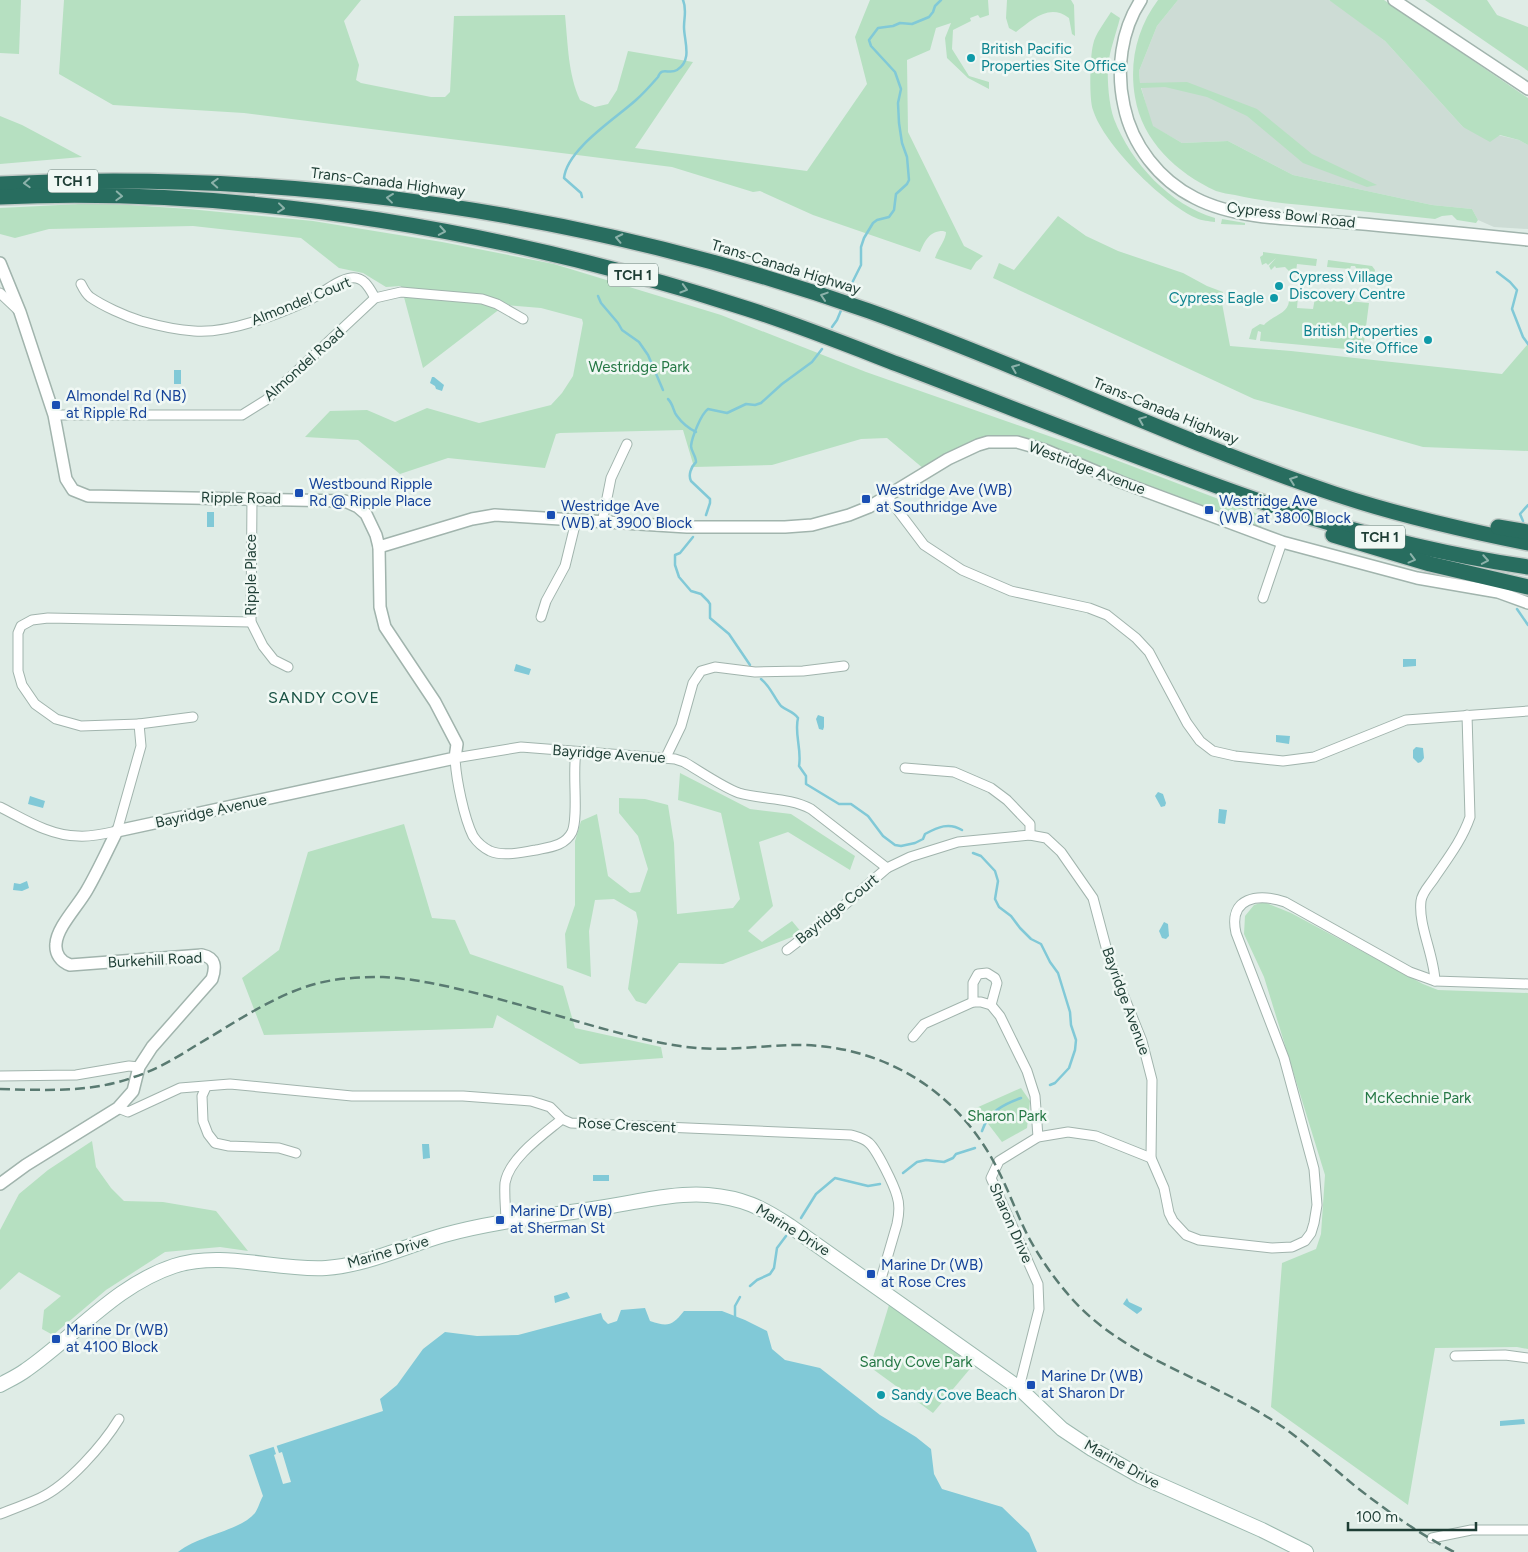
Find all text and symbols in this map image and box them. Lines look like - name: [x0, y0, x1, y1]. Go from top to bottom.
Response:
- place label: British Pacific Properties Site Office: [981, 40, 1126, 75]
- marker: British Pacific Properties Site Office: [965, 52, 977, 64]
- street label: Trans-Canada Highway: [310, 164, 466, 200]
- road number: TCH 1: [48, 170, 98, 192]
- one-way arrow: [23, 177, 31, 188]
- one-way arrow: [211, 178, 219, 188]
- one-way arrow: [115, 190, 123, 201]
- one-way arrow: [386, 193, 394, 204]
- street label: Cypress Bowl Road: [1226, 198, 1356, 232]
- one-way arrow: [277, 202, 285, 213]
- one-way arrow: [437, 225, 446, 235]
- one-way arrow: [614, 234, 623, 244]
- street label: Trans-Canada Highway: [709, 236, 863, 298]
- road number: TCH 1: [608, 264, 658, 286]
- place label: Cypress Village Discovery Centre: [1289, 268, 1405, 303]
- street label: Almondel Court: [249, 273, 354, 329]
- marker: Cypress Village Discovery Centre: [1273, 280, 1285, 292]
- one-way arrow: [680, 284, 688, 294]
- place label: Cypress Eagle: [1169, 289, 1264, 307]
- one-way arrow: [820, 292, 829, 302]
- marker: Cypress Eagle: [1268, 292, 1280, 304]
- place label: British Properties Site Office: [1303, 322, 1418, 357]
- street label: Almondel Road: [260, 323, 348, 405]
- marker: British Properties Site Office: [1422, 334, 1434, 346]
- park label: Westridge Park: [588, 358, 690, 376]
- one-way arrow: [1011, 364, 1020, 374]
- street label: Trans-Canada Highway: [1091, 374, 1241, 448]
- place label: Almondel Rd (NB) at Ripple Rd: [66, 387, 187, 422]
- marker: Almondel Rd (NB) at Ripple Rd: [50, 399, 62, 411]
- one-way arrow: [1138, 416, 1147, 426]
- street label: Westridge Avenue: [1026, 437, 1148, 499]
- place label: Westbound Ripple Rd @ Ripple Place: [309, 475, 432, 510]
- one-way arrow: [1290, 476, 1298, 486]
- place label: Westridge Ave (WB) at Southridge Ave: [876, 481, 1012, 516]
- marker: Westbound Ripple Rd @ Ripple Place: [293, 487, 305, 499]
- street label: Ripple Road: [201, 488, 281, 508]
- place label: Westridge Ave (WB) at 3800 Block: [1219, 492, 1351, 527]
- marker: Westridge Ave (WB) at Southridge Ave: [860, 493, 872, 505]
- place label: Westridge Ave (WB) at 3900 Block: [561, 497, 693, 532]
- marker: Westridge Ave (WB) at 3800 Block: [1203, 504, 1215, 516]
- marker: Westridge Ave (WB) at 3900 Block: [545, 509, 557, 521]
- road number: TCH 1: [1355, 526, 1405, 548]
- street label: Ripple Place: [242, 534, 260, 616]
- one-way arrow: [1407, 554, 1415, 564]
- one-way arrow: [1481, 554, 1489, 564]
- district label: SANDY COVE: [268, 688, 380, 707]
- street label: Bayridge Avenue: [552, 741, 666, 767]
- street label: Bayridge Avenue: [154, 790, 268, 832]
- street label: Bayridge Court: [792, 870, 882, 948]
- street label: Bayridge Avenue: [1098, 945, 1154, 1057]
- street label: Burkehill Road: [107, 949, 203, 971]
- park label: McKechnie Park: [1365, 1089, 1472, 1107]
- park label: Sharon Park: [967, 1107, 1048, 1125]
- street label: Rose Crescent: [577, 1113, 677, 1137]
- street label: Sharon Drive: [985, 1180, 1037, 1266]
- street label: Marine Drive: [753, 1200, 833, 1260]
- place label: Marine Dr (WB) at Sherman St: [510, 1202, 612, 1237]
- marker: Marine Dr (WB) at Sherman St: [494, 1214, 506, 1226]
- street label: Marine Drive: [345, 1232, 431, 1272]
- place label: Marine Dr (WB) at Rose Cres: [881, 1256, 983, 1291]
- marker: Marine Dr (WB) at Rose Cres: [865, 1268, 877, 1280]
- place label: Marine Dr (WB) at 4100 Block: [66, 1321, 168, 1356]
- marker: Marine Dr (WB) at 4100 Block: [50, 1333, 62, 1345]
- park label: Sandy Cove Park: [860, 1353, 973, 1371]
- place label: Marine Dr (WB) at Sharon Dr: [1041, 1367, 1143, 1402]
- marker: Marine Dr (WB) at Sharon Dr: [1025, 1379, 1037, 1391]
- place label: Sandy Cove Beach: [891, 1386, 1017, 1404]
- marker: Sandy Cove Beach: [875, 1389, 887, 1401]
- street label: Marine Drive: [1081, 1436, 1163, 1492]
- scale bar: [1348, 1500, 1476, 1532]
- text: 100 m: [1356, 1508, 1398, 1526]

